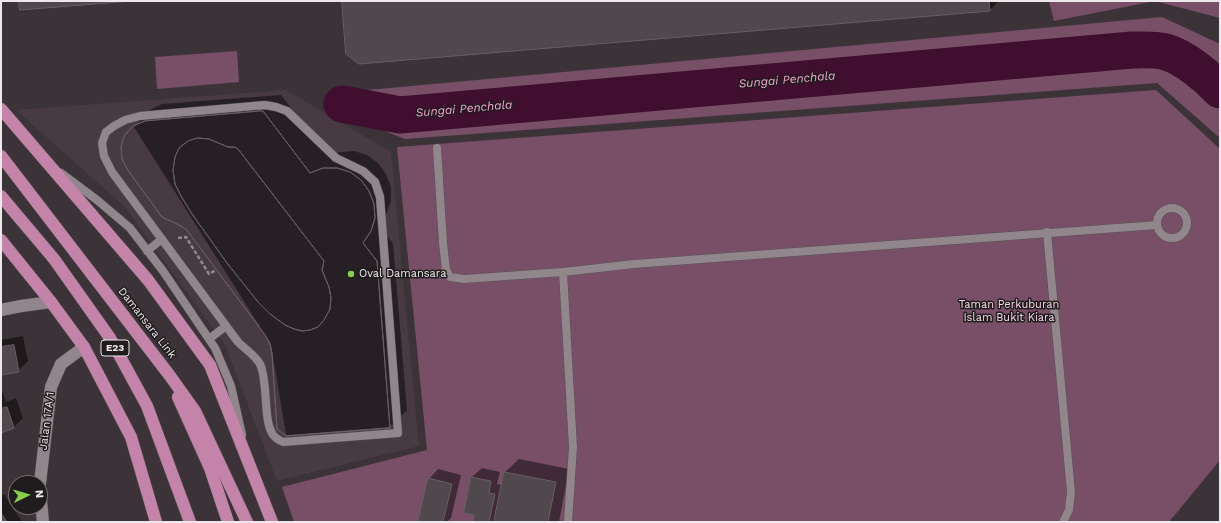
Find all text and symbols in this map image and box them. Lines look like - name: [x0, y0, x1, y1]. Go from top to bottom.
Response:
- water label: Sungai Penchala: [738, 69, 836, 91]
- water label: Sungai Penchala: [415, 98, 513, 120]
- place label: Oval Damansara: [359, 267, 446, 281]
- marker: Oval Damansara: [346, 269, 356, 279]
- street label: Damansara Link: [115, 285, 179, 361]
- park label: Taman Perkuburan Islam Bukit Kiara: [959, 298, 1059, 324]
- road number: E23: [101, 340, 129, 356]
- street label: Jalan 17A/1: [37, 391, 57, 451]
- north arrow: [8, 475, 48, 515]
- text: N: [33, 489, 46, 499]

